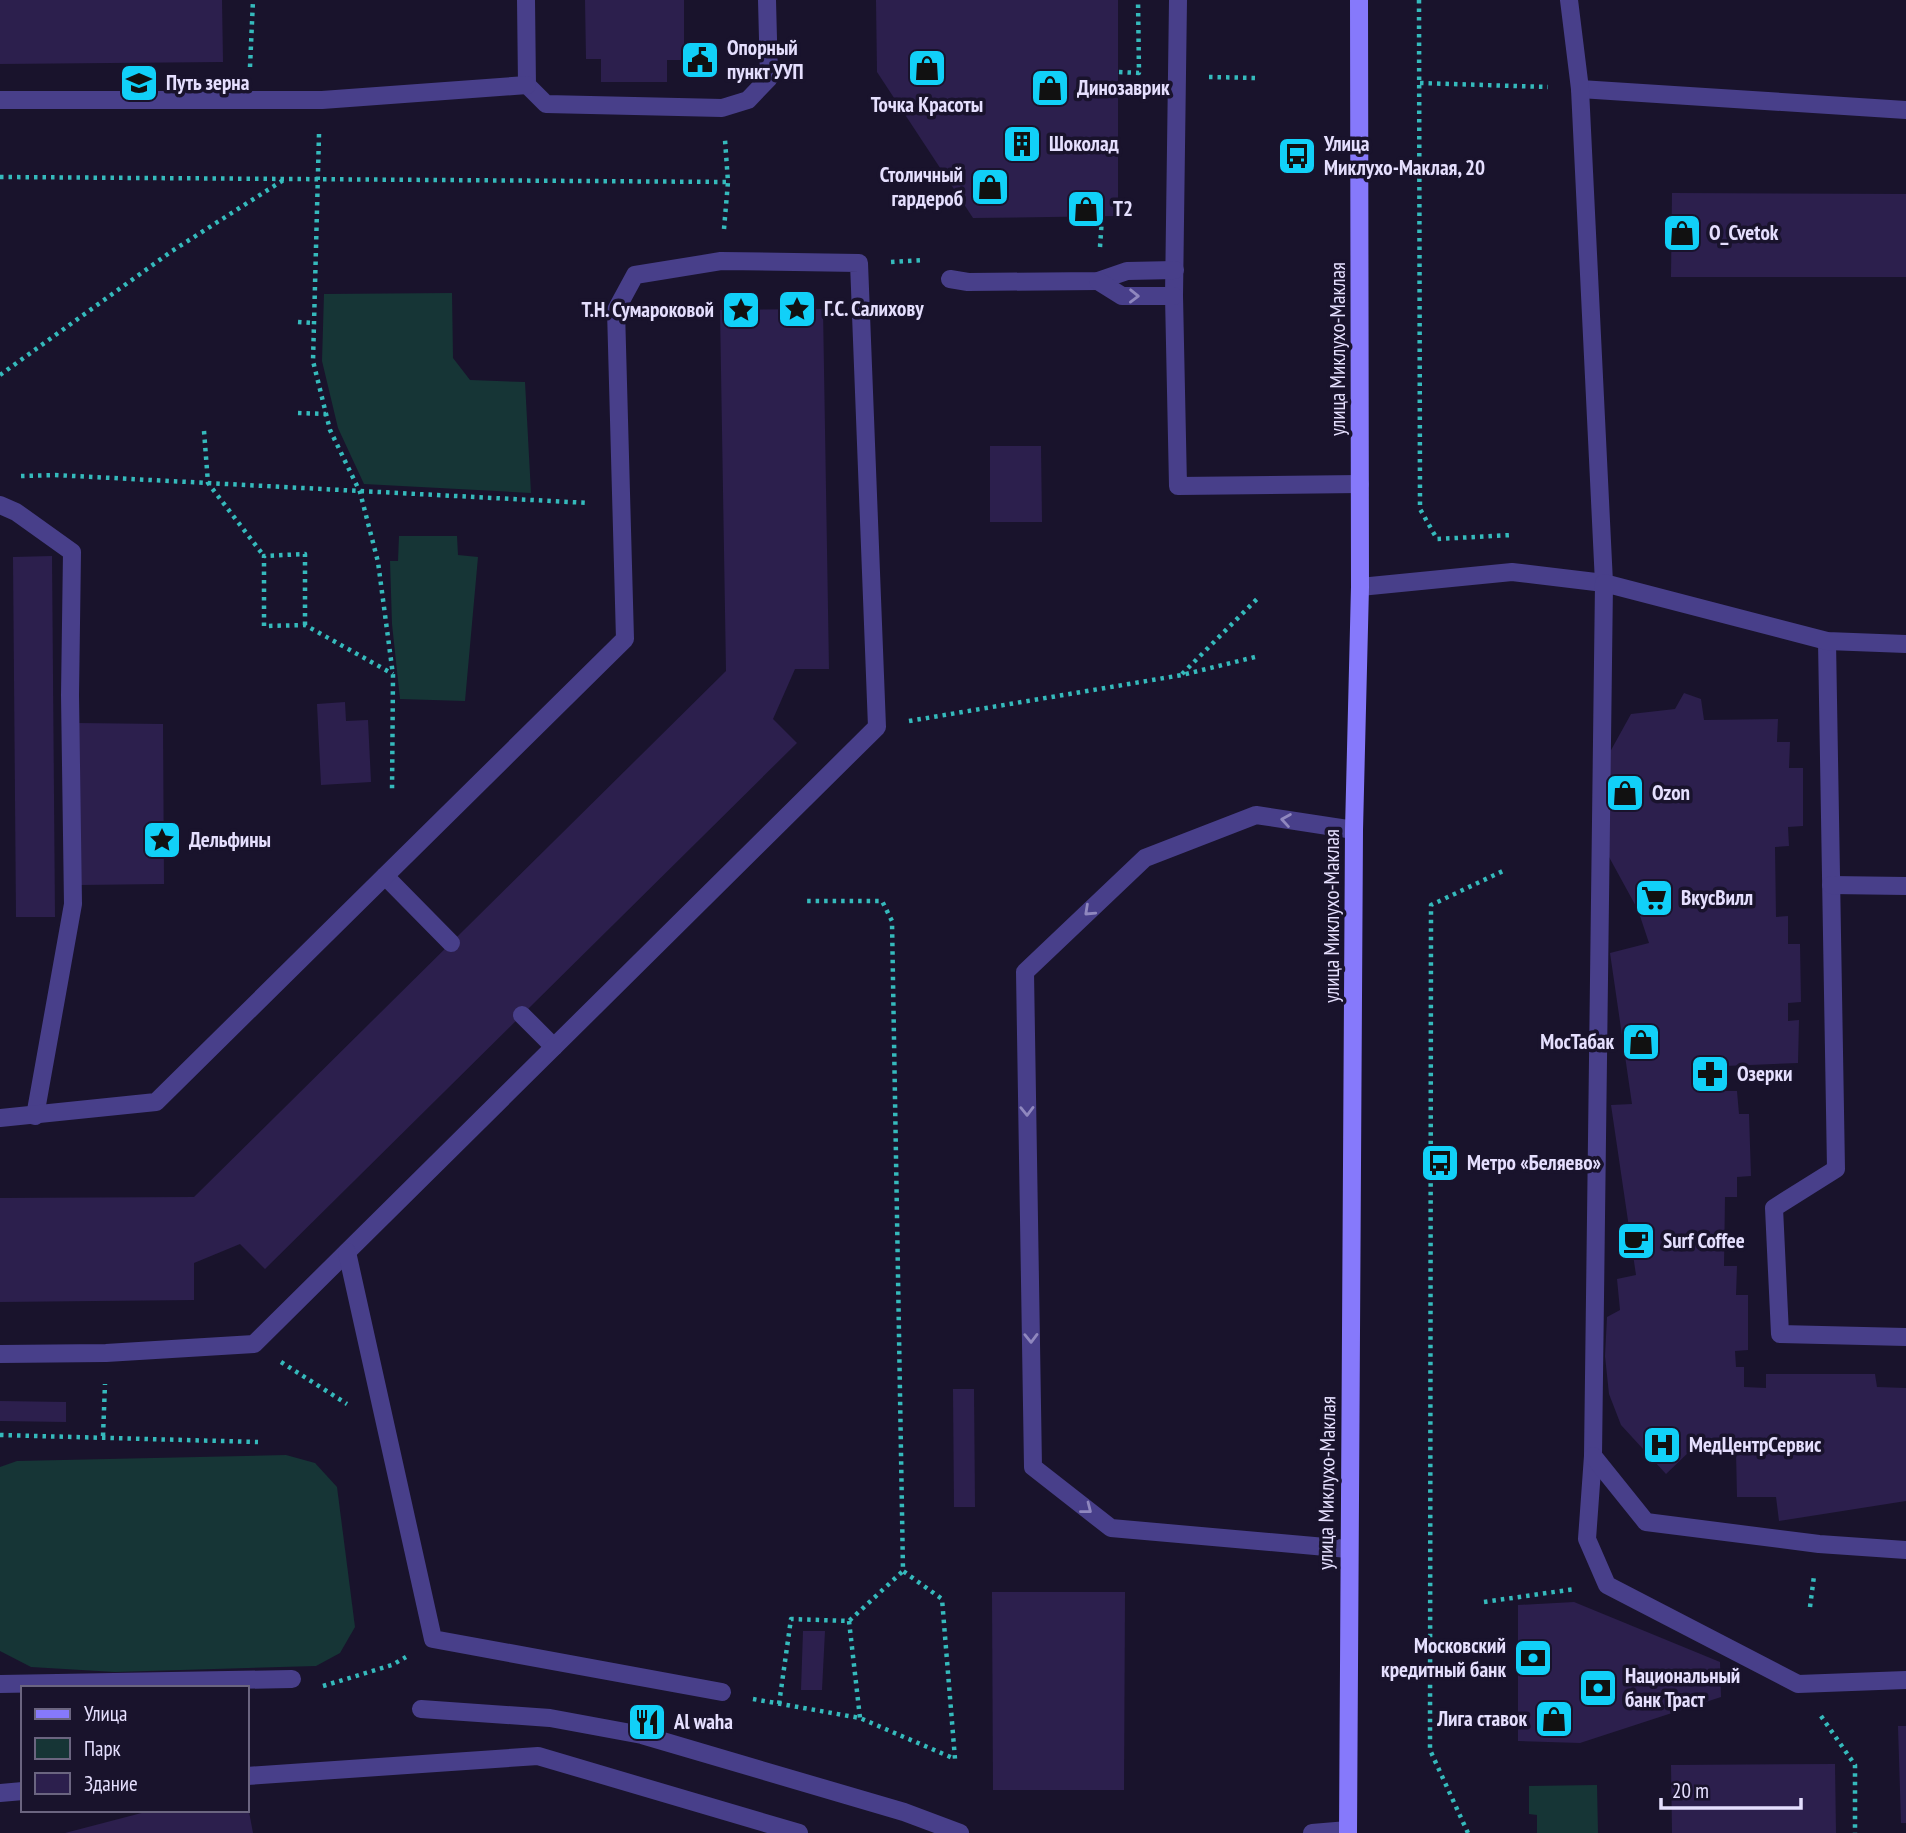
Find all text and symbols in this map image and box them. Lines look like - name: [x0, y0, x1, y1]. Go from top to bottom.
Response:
- place label: Опорный пункт УУП: [727, 34, 803, 85]
- public building icon: Опорный пункт УУП: [679, 39, 721, 81]
- shop icon: Точка Красоты: [906, 47, 948, 89]
- school or university icon: Путь зерна: [118, 62, 160, 104]
- shop icon: Динозаврик: [1029, 67, 1071, 109]
- place label: Путь зерна: [166, 69, 250, 96]
- place label: Динозаврик: [1077, 74, 1170, 101]
- place label: Точка Красоты: [871, 91, 983, 118]
- building icon: Шоколад: [1001, 123, 1043, 165]
- place label: Шоколад: [1049, 130, 1119, 157]
- place label: Улица Миклухо-Маклая, 20: [1323, 130, 1485, 181]
- bus stop icon: Улица Миклухо-Маклая, 20: [1276, 135, 1318, 177]
- place label: Столичный гардероб: [880, 161, 963, 212]
- shop icon: Столичный гардероб: [969, 166, 1011, 208]
- shop icon: T2: [1065, 188, 1107, 230]
- place label: T2: [1113, 195, 1133, 222]
- shop icon: O_Cvetok: [1661, 212, 1703, 254]
- place label: O_Cvetok: [1709, 219, 1779, 246]
- street label: улица Миклухо-Маклая: [1324, 262, 1351, 436]
- place icon: Г.С. Салихову: [776, 288, 818, 330]
- one-way arrow: [1129, 288, 1140, 303]
- place icon: Т.Н. Сумароковой: [720, 289, 762, 331]
- place label: Г.С. Салихову: [824, 295, 924, 322]
- place label: Т.Н. Сумароковой: [581, 296, 714, 323]
- shop icon: Ozon: [1604, 772, 1646, 814]
- place label: Ozon: [1652, 779, 1690, 806]
- one-way arrow: [1281, 813, 1292, 828]
- place icon: Дельфины: [141, 819, 183, 861]
- place label: Дельфины: [189, 826, 271, 853]
- street label: улица Миклухо-Маклая: [1318, 829, 1345, 1003]
- supermarket icon: ВкусВилл: [1633, 877, 1675, 919]
- place label: ВкусВилл: [1681, 884, 1753, 911]
- one-way arrow: [1084, 903, 1097, 915]
- shop icon: МосТабак: [1620, 1021, 1662, 1063]
- place label: МосТабак: [1540, 1028, 1614, 1055]
- pharmacy icon: Озерки: [1689, 1053, 1731, 1095]
- place label: Озерки: [1737, 1060, 1792, 1087]
- one-way arrow: [1019, 1106, 1035, 1117]
- bus stop icon: Метро «Беляево»: [1419, 1142, 1461, 1184]
- place label: Метро «Беляево»: [1467, 1149, 1602, 1176]
- cafe icon: Surf Coffee: [1615, 1220, 1657, 1262]
- place label: Surf Coffee: [1663, 1227, 1745, 1254]
- one-way arrow: [1023, 1333, 1038, 1344]
- street label: улица Миклухо-Маклая: [1311, 1396, 1342, 1570]
- hospital icon: МедЦентрСервис: [1641, 1424, 1683, 1466]
- place label: МедЦентрСервис: [1689, 1431, 1822, 1458]
- one-way arrow: [1079, 1501, 1091, 1514]
- place label: Московский кредитный банк: [1381, 1632, 1506, 1683]
- bank icon: Московский кредитный банк: [1512, 1637, 1554, 1679]
- place label: Национальный банк Траст: [1625, 1662, 1740, 1713]
- bank icon: Национальный банк Траст: [1577, 1667, 1619, 1709]
- legend: [21, 1686, 248, 1812]
- shop icon: Лига ставок: [1533, 1698, 1575, 1740]
- text: Улица: [84, 1700, 127, 1727]
- restaurant icon: Al waha: [626, 1701, 668, 1743]
- place label: Лига ставок: [1436, 1705, 1527, 1732]
- place label: Al waha: [673, 1708, 733, 1735]
- text: Парк: [84, 1735, 121, 1762]
- scale bar: [1661, 1766, 1801, 1810]
- text: Здание: [84, 1770, 138, 1797]
- text: 20 m: [1672, 1777, 1709, 1804]

